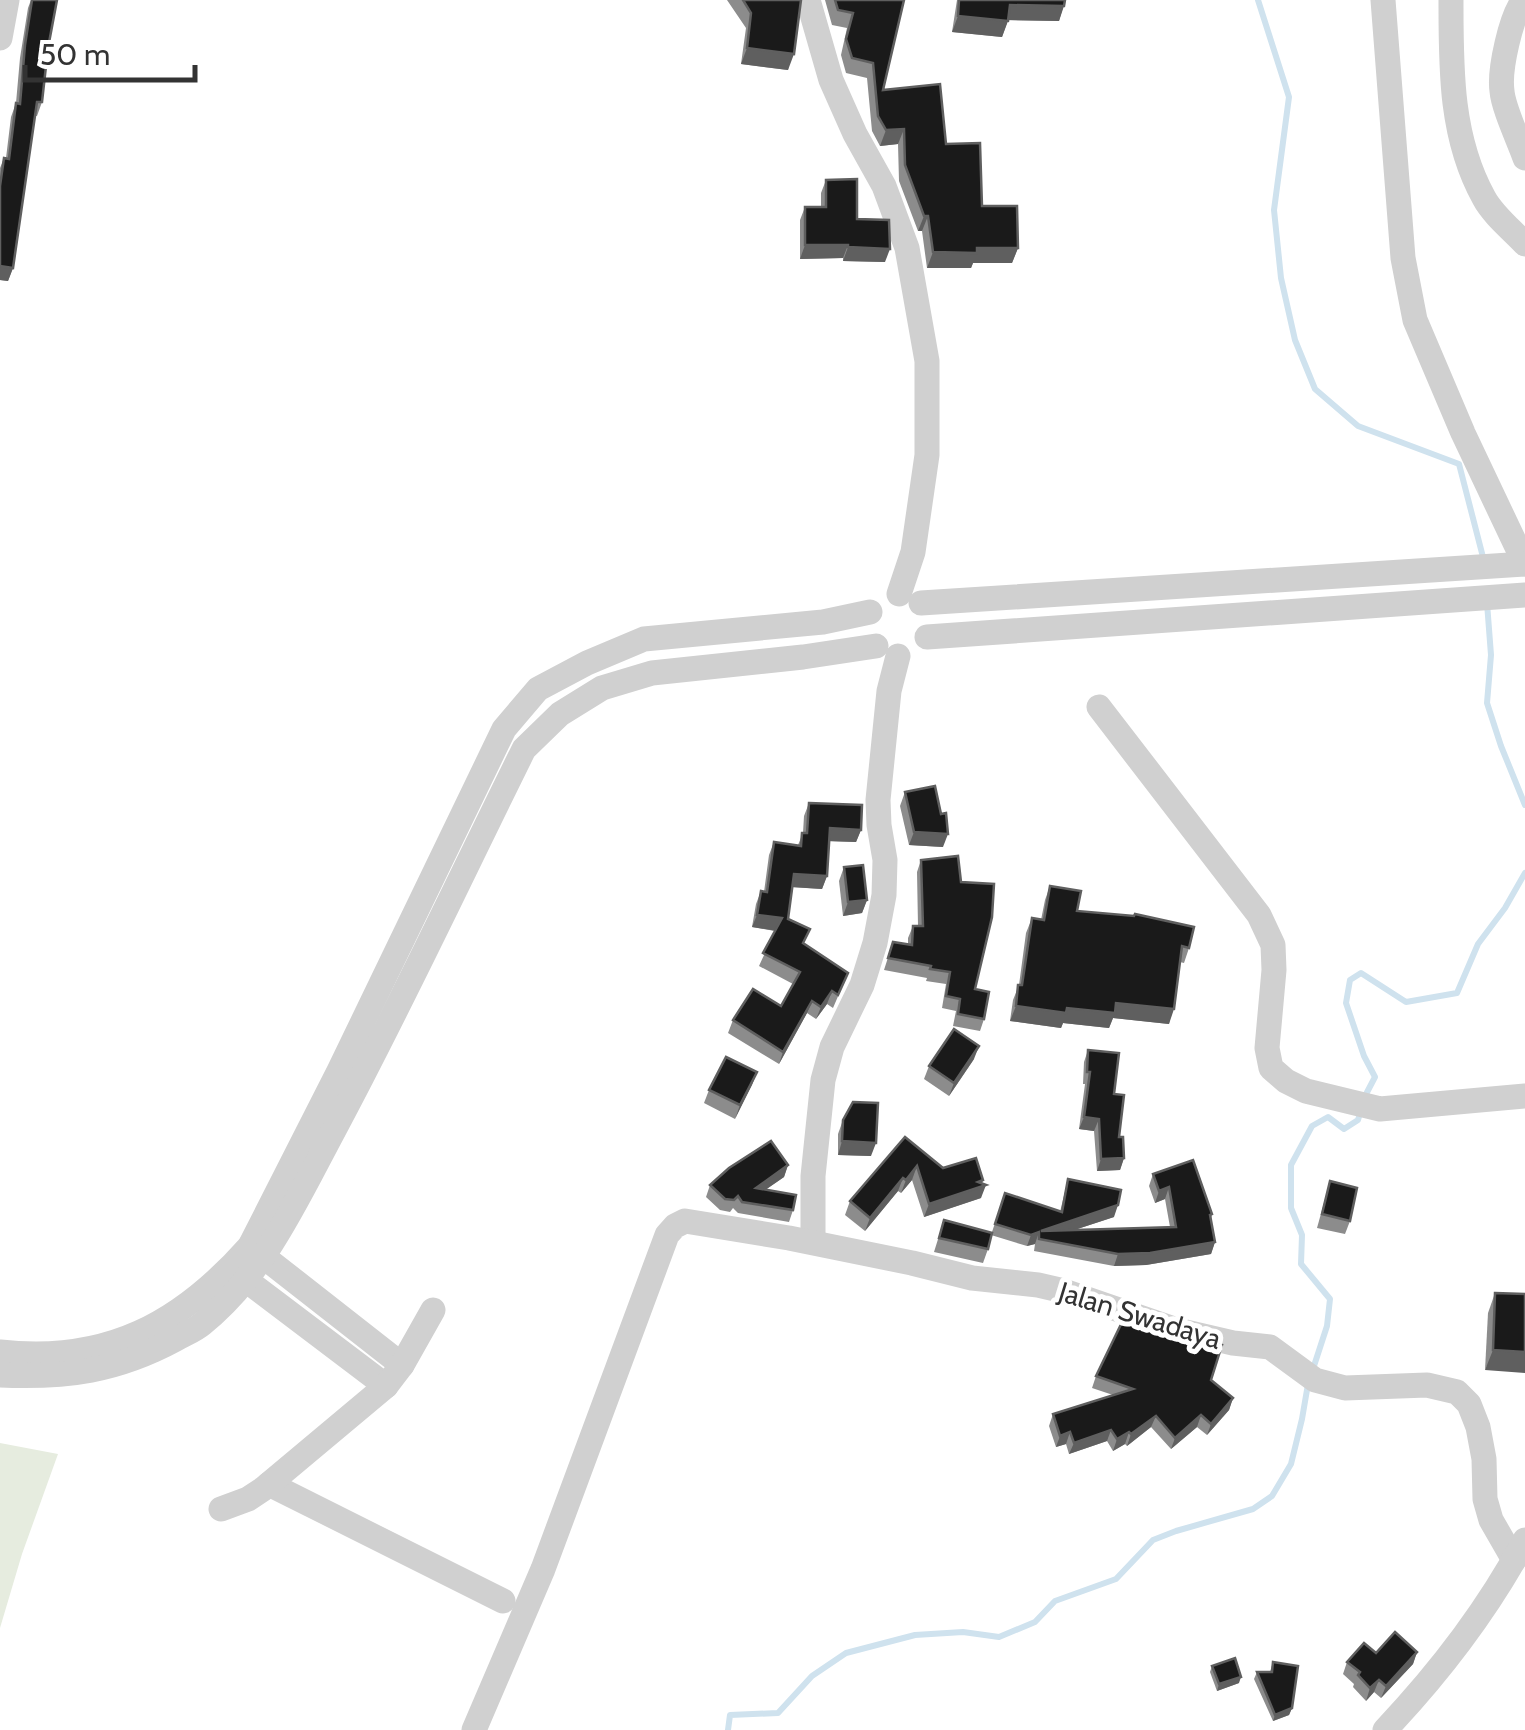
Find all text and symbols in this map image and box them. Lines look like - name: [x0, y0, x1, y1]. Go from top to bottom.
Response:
- scale bar: [25, 20, 195, 82]
- text: 50 m: [40, 36, 110, 73]
- street label: Jalan Swadaya: [1054, 1274, 1226, 1356]

